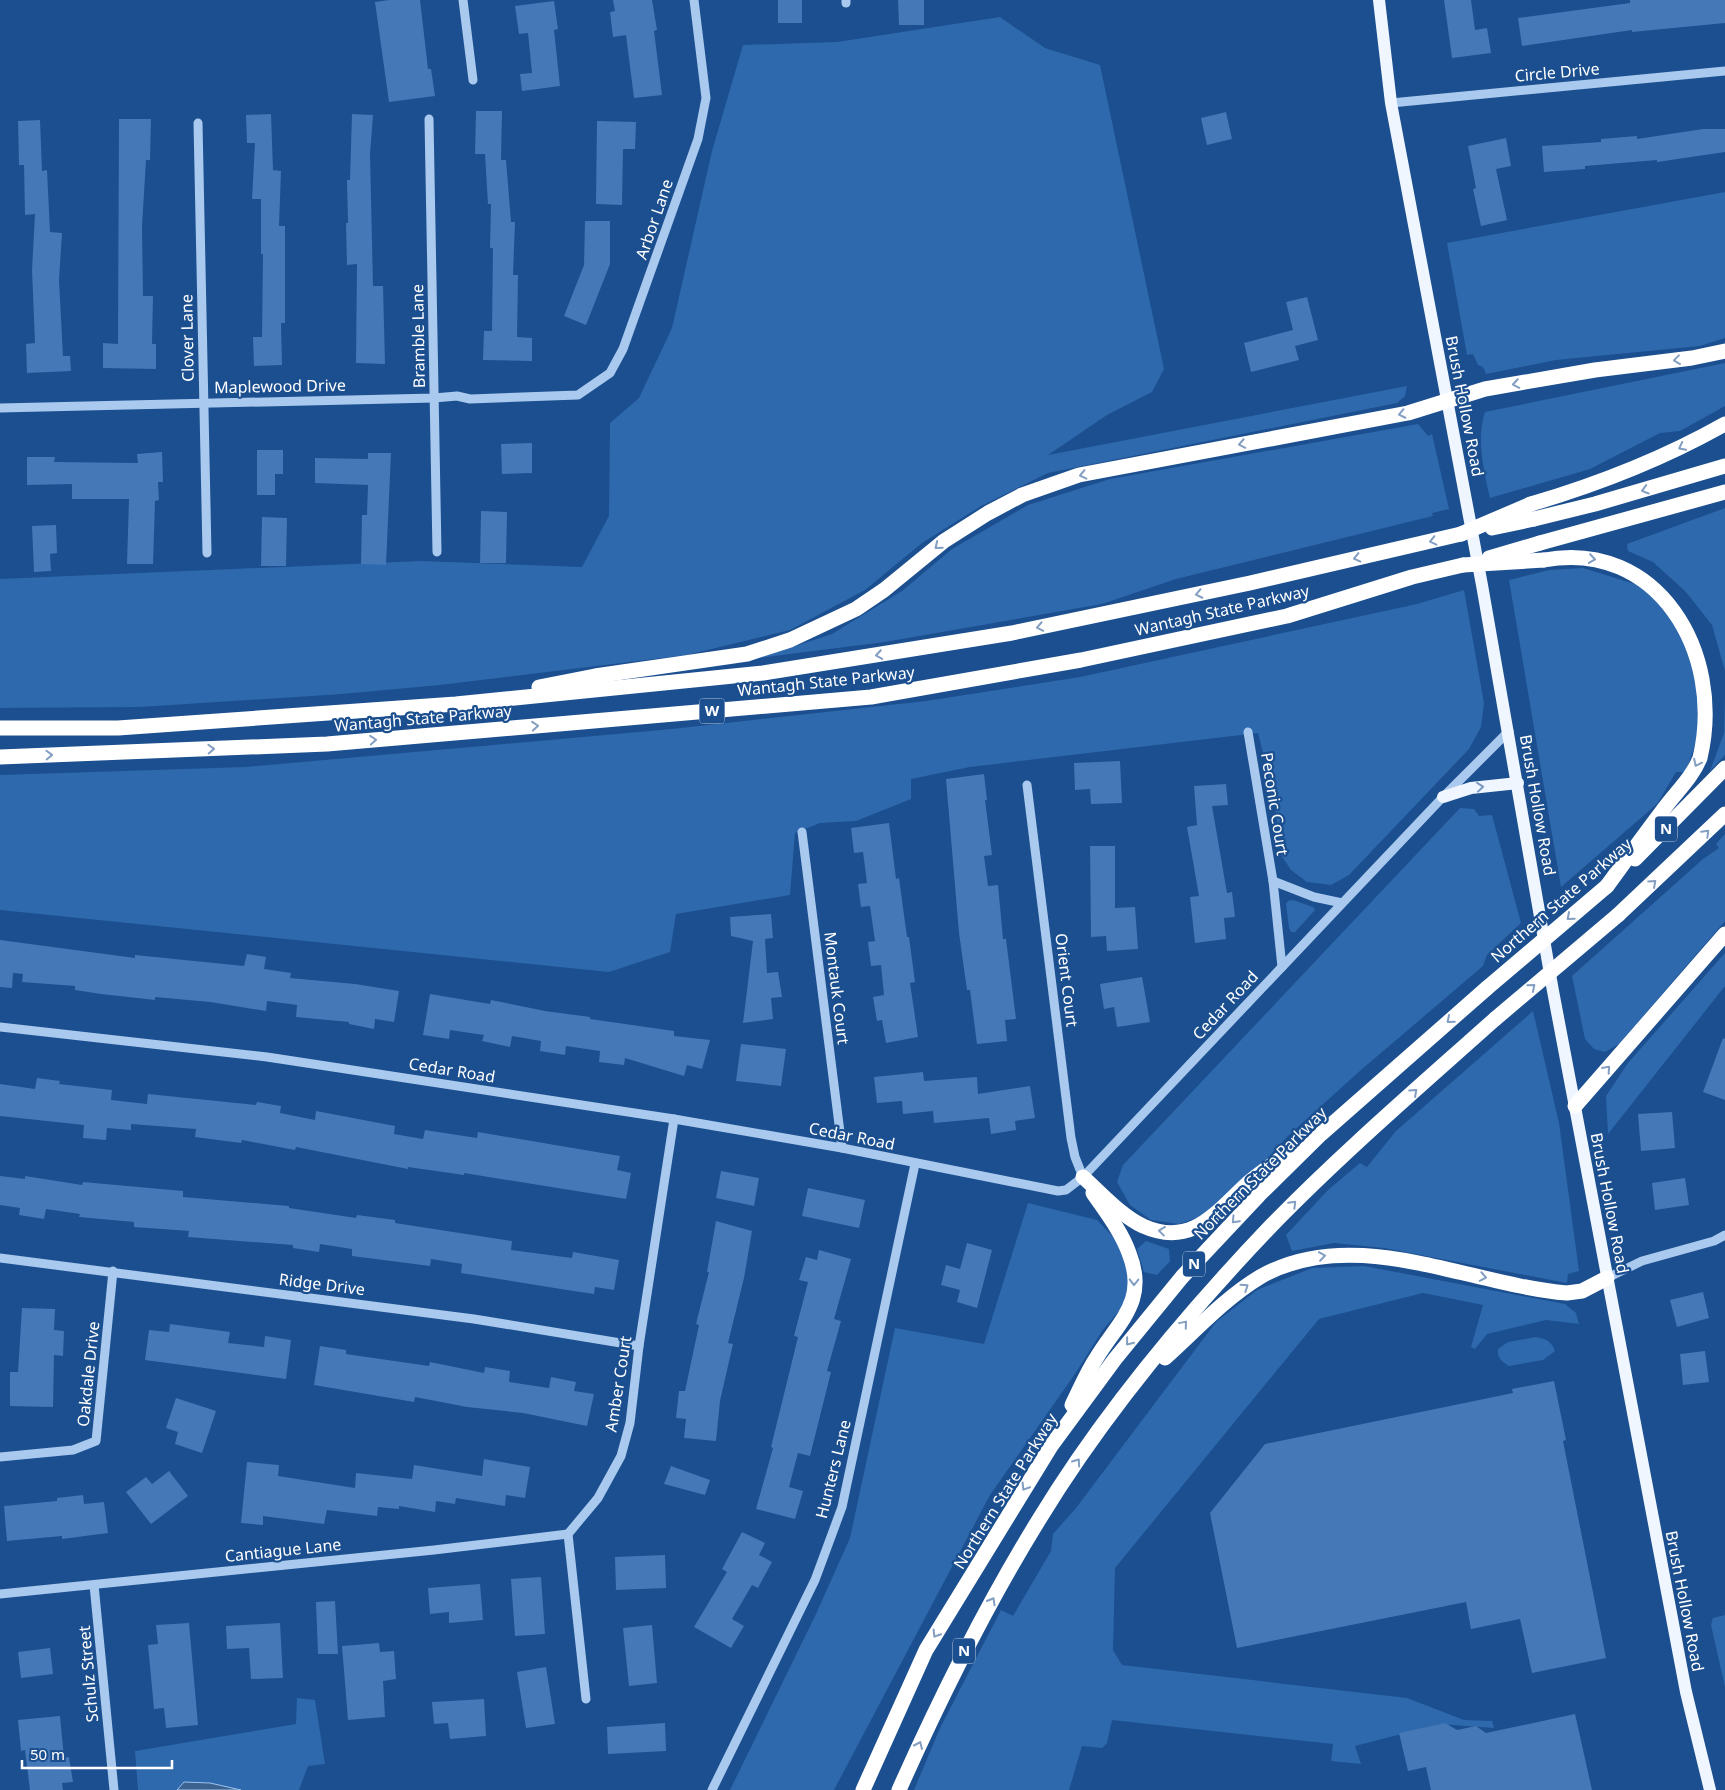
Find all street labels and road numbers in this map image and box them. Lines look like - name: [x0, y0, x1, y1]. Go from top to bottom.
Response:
- street label: Circle Drive: [1514, 57, 1600, 87]
- street label: Arbor Lane: [630, 176, 678, 262]
- street label: Bramble Lane: [406, 284, 430, 388]
- street label: Clover Lane: [175, 294, 199, 382]
- street label: Brush Hollow Road: [1441, 334, 1489, 478]
- street label: Maplewood Drive: [214, 374, 346, 398]
- street label: Wantagh State Parkway: [1133, 579, 1312, 641]
- street label: Wantagh State Parkway: [736, 661, 917, 701]
- road number: W: [700, 698, 724, 724]
- street label: Wantagh State Parkway: [333, 699, 513, 737]
- street label: Brush Hollow Road: [1515, 733, 1561, 877]
- street label: Peconic Court: [1256, 751, 1294, 857]
- road number: N: [1655, 816, 1677, 842]
- street label: Northern State Parkway: [1486, 832, 1637, 967]
- street label: Montauk Court: [819, 930, 855, 1046]
- street label: Orient Court: [1050, 932, 1084, 1028]
- street label: Cedar Road: [1187, 966, 1263, 1044]
- street label: Cedar Road: [407, 1052, 497, 1088]
- street label: Northern State Parkway: [1189, 1101, 1332, 1244]
- street label: Cedar Road: [807, 1117, 897, 1155]
- street label: Brush Hollow Road: [1586, 1131, 1634, 1275]
- road number: N: [1183, 1252, 1205, 1276]
- street label: Ridge Drive: [278, 1268, 366, 1300]
- street label: Oakdale Drive: [72, 1320, 104, 1428]
- street label: Amber Court: [600, 1334, 636, 1434]
- street label: Northern State Parkway: [948, 1408, 1062, 1573]
- street label: Hunters Lane: [810, 1417, 856, 1521]
- street label: Brush Hollow Road: [1661, 1529, 1709, 1673]
- street label: Cantiague Lane: [224, 1533, 342, 1567]
- street label: Schulz Street: [73, 1625, 103, 1723]
- road number: N: [953, 1638, 975, 1664]

